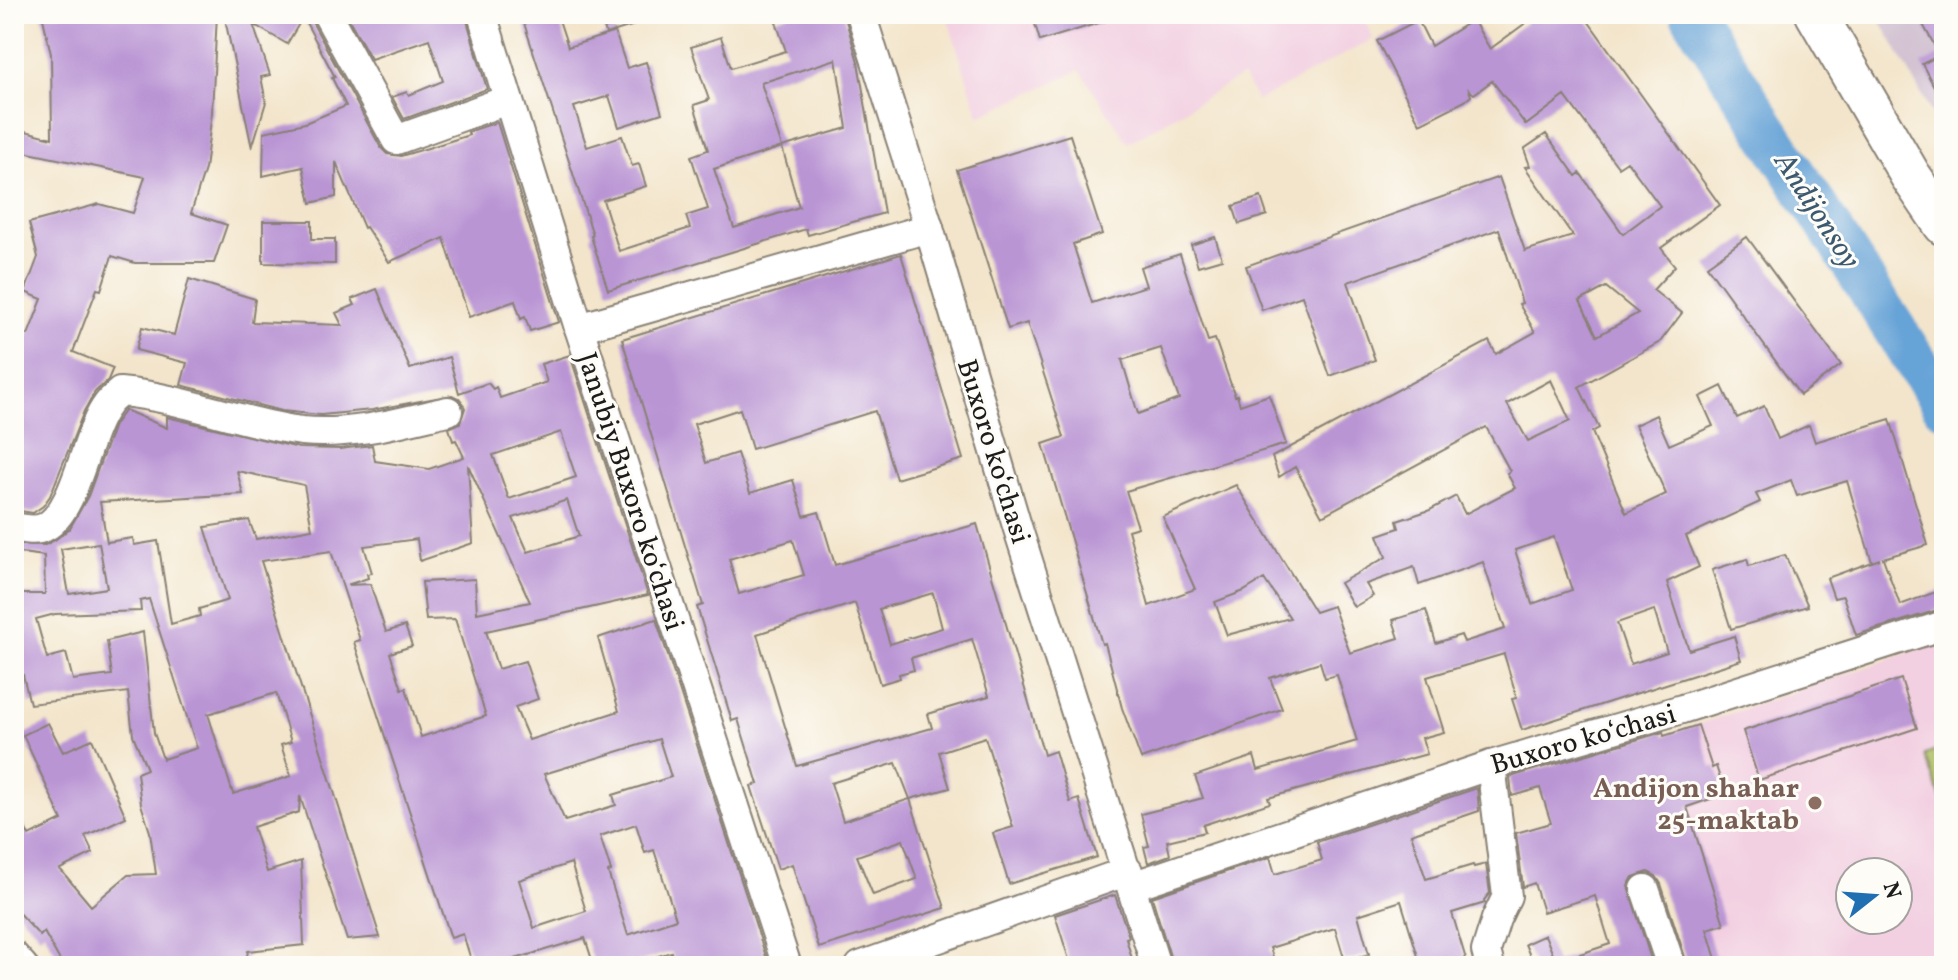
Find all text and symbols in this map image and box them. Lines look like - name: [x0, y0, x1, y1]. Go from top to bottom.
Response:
- water label: Andijonsoy: [1762, 144, 1870, 278]
- street label: Janubiy Buxoro koʻchasi: [566, 348, 693, 636]
- street label: Buxoro koʻchasi: [946, 355, 1039, 549]
- street label: Buxoro koʻchasi: [1486, 695, 1681, 786]
- place label: Andijon shahar 25-maktab: [1593, 770, 1799, 841]
- marker: Andijon shahar 25-maktab: [1806, 794, 1824, 812]
- north arrow: [1834, 856, 1914, 936]
- text: N: [1874, 879, 1908, 903]

